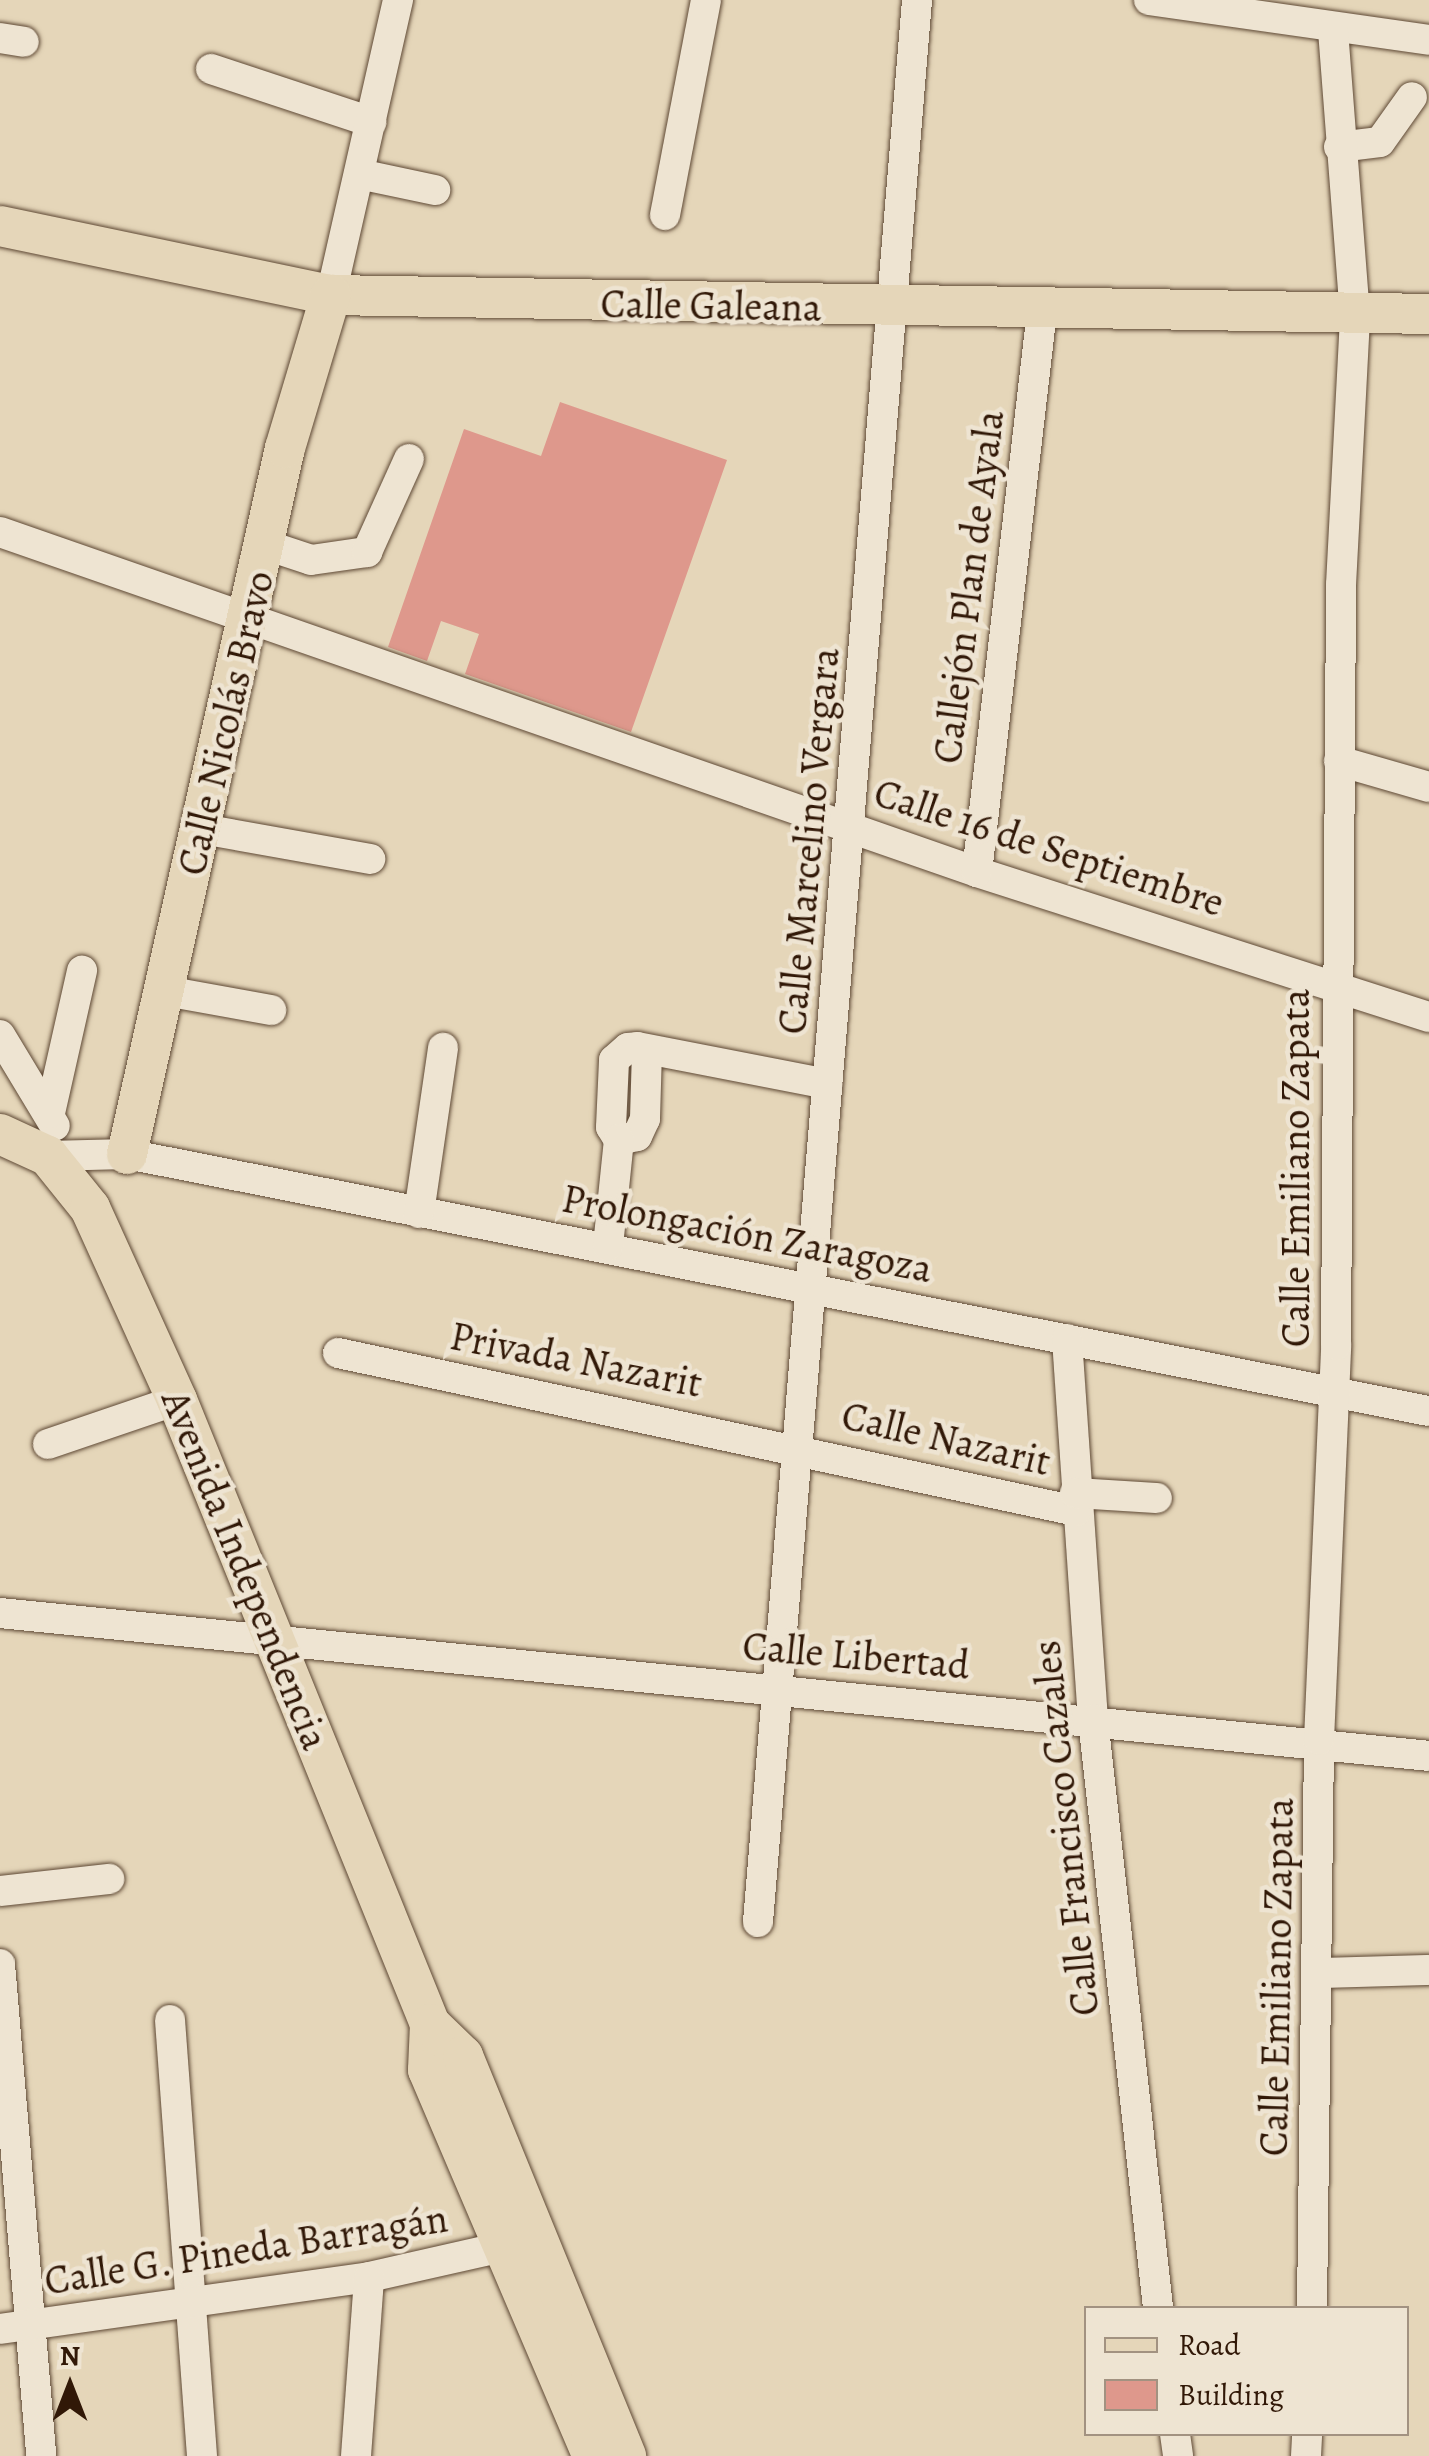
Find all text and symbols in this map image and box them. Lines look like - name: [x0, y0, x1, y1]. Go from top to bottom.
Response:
- street label: Calle Galeana: [600, 280, 822, 332]
- street label: Callejón Plan de Ayala: [924, 408, 1014, 766]
- street label: Calle Nicolás Bravo: [168, 566, 284, 880]
- street label: Calle Marcelino Vergara: [768, 646, 850, 1036]
- street label: Calle 16 de Septiembre: [868, 769, 1230, 927]
- street label: Calle Emiliano Zapata: [1272, 989, 1320, 1347]
- street label: Prolongación Zaragoza: [558, 1175, 936, 1293]
- street label: Privada Nazarit: [446, 1312, 706, 1408]
- street label: Avenida Independencia: [151, 1383, 339, 1757]
- street label: Calle Nazarit: [837, 1392, 1055, 1486]
- street label: Calle Libertad: [741, 1622, 971, 1690]
- street label: Calle Francisco Cazales: [1022, 1638, 1110, 2018]
- street label: Calle Emiliano Zapata: [1250, 1797, 1304, 2157]
- street label: Calle G. Pineda Barragán: [41, 2194, 451, 2306]
- legend: [1084, 2306, 1409, 2436]
- text: Road: [1178, 2325, 1240, 2365]
- north arrow: [20, 2336, 120, 2436]
- text: N: [60, 2337, 80, 2375]
- text: Building: [1178, 2375, 1284, 2415]

